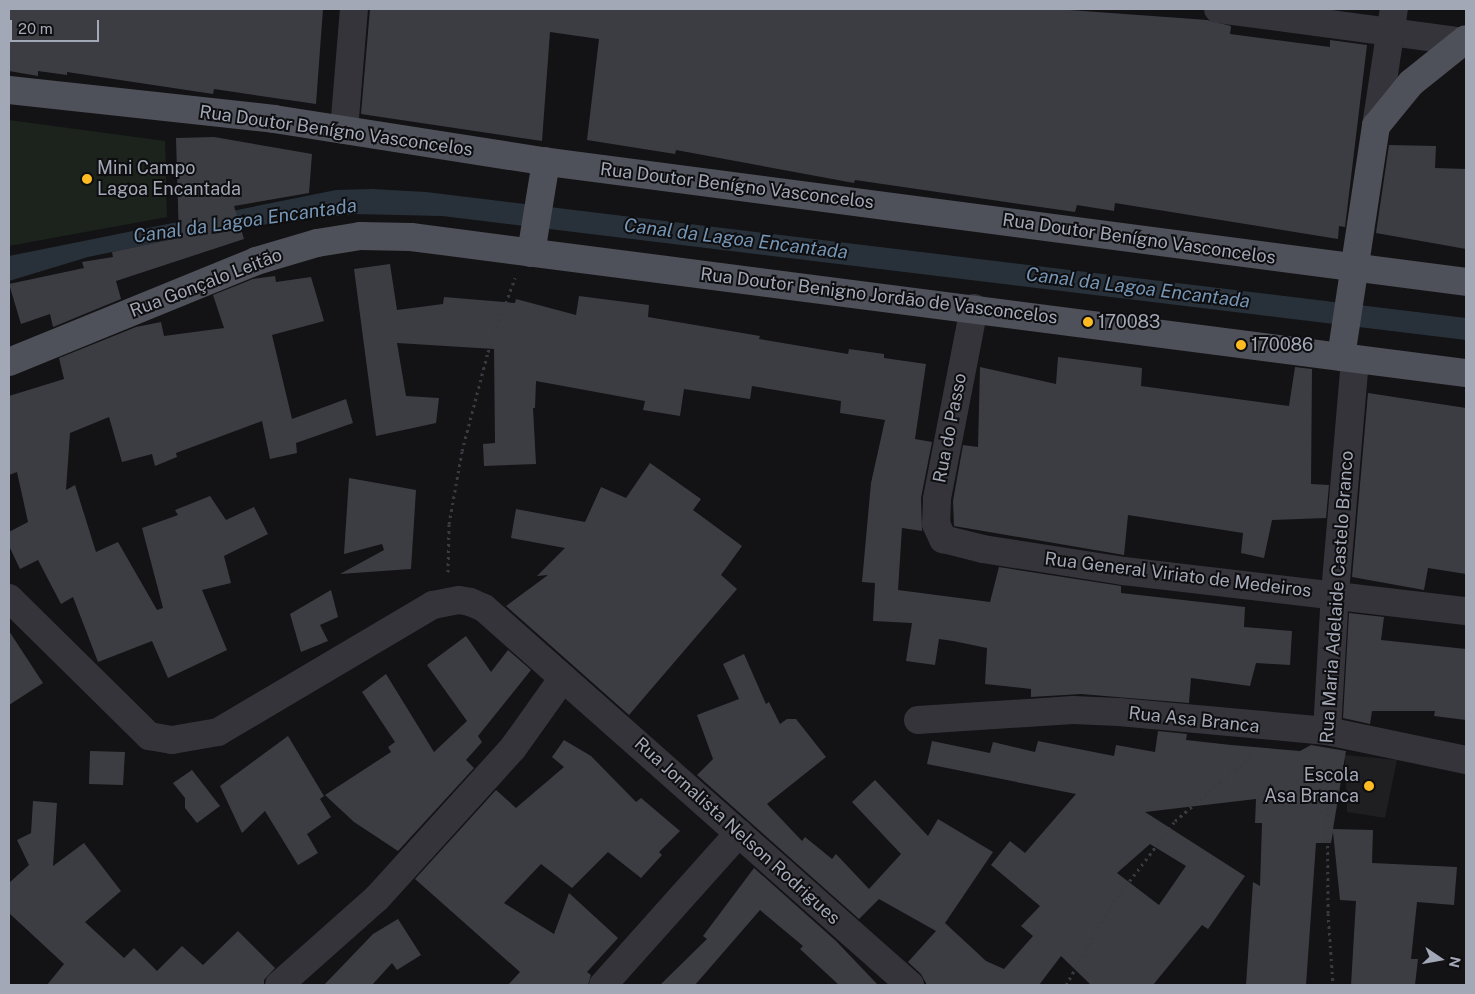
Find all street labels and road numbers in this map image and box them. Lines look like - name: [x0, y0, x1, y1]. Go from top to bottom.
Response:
- street label: Rua Doutor Benígno Vasconcelos: [198, 101, 474, 161]
- street label: Rua Doutor Benígno Vasconcelos: [599, 158, 875, 214]
- street label: Rua Doutor Benígno Vasconcelos: [1001, 209, 1277, 269]
- street label: Rua Gonçalo Leitão: [127, 244, 285, 322]
- street label: Rua Doutor Benigno Jordão de Vasconcelos: [699, 263, 1059, 329]
- street label: Rua do Passo: [929, 371, 971, 485]
- street label: Rua Maria Adelaide Castelo Branco: [1316, 450, 1358, 744]
- street label: Rua General Viriato de Medeiros: [1043, 548, 1313, 602]
- street label: Rua Asa Branca: [1127, 702, 1261, 738]
- street label: Rua Jornalista Nelson Rodrigues: [630, 733, 844, 929]

